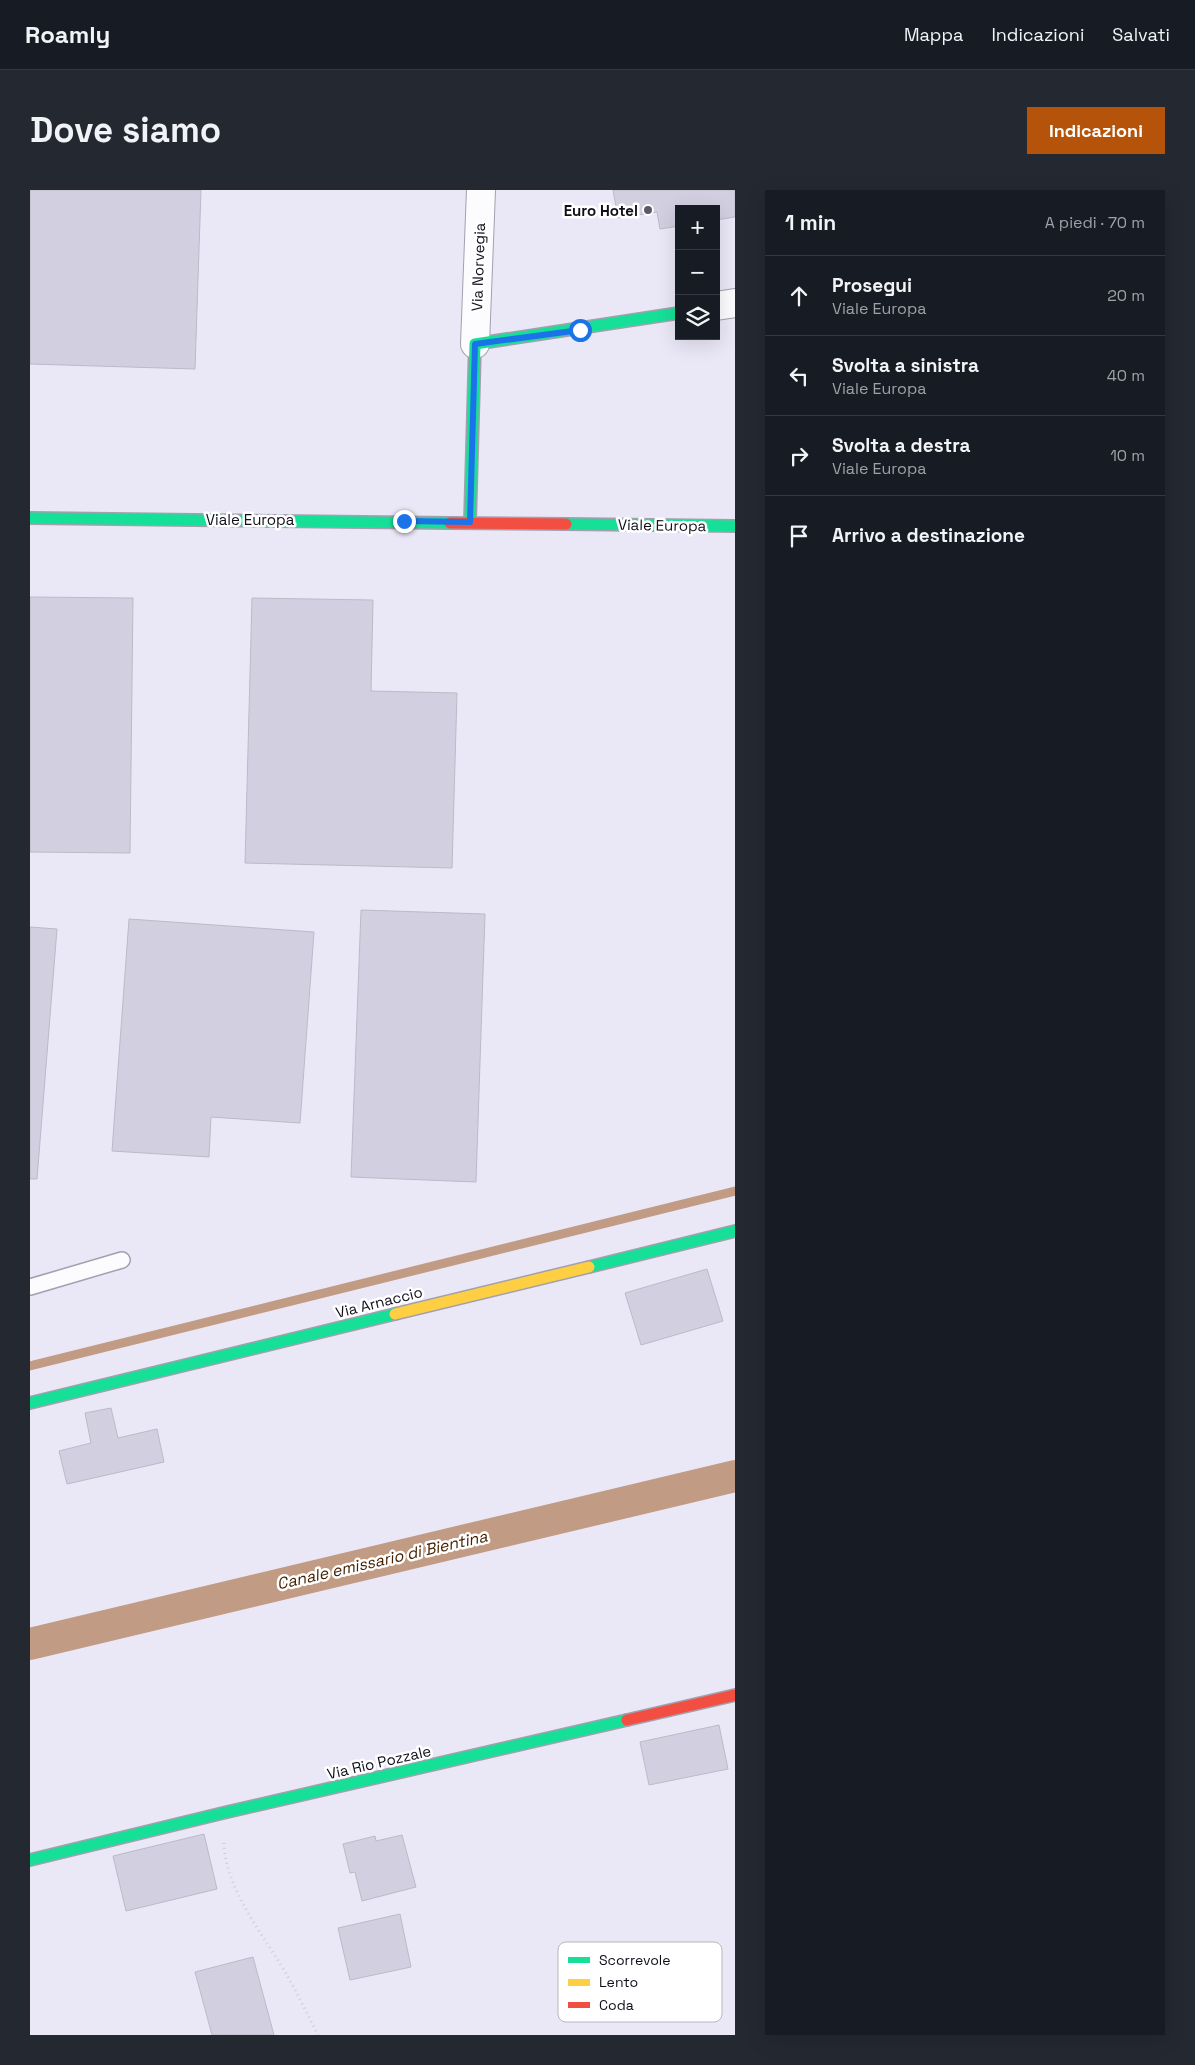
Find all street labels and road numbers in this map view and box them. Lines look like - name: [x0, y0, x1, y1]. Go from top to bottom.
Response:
- street label: Via Norvegia: [467, 222, 489, 312]
- street label: Viale Europa: [206, 510, 295, 529]
- street label: Viale Europa: [618, 515, 707, 535]
- street label: Via Arnaccio: [334, 1282, 424, 1322]
- street label: Via Rio Pozzale: [325, 1741, 433, 1783]

